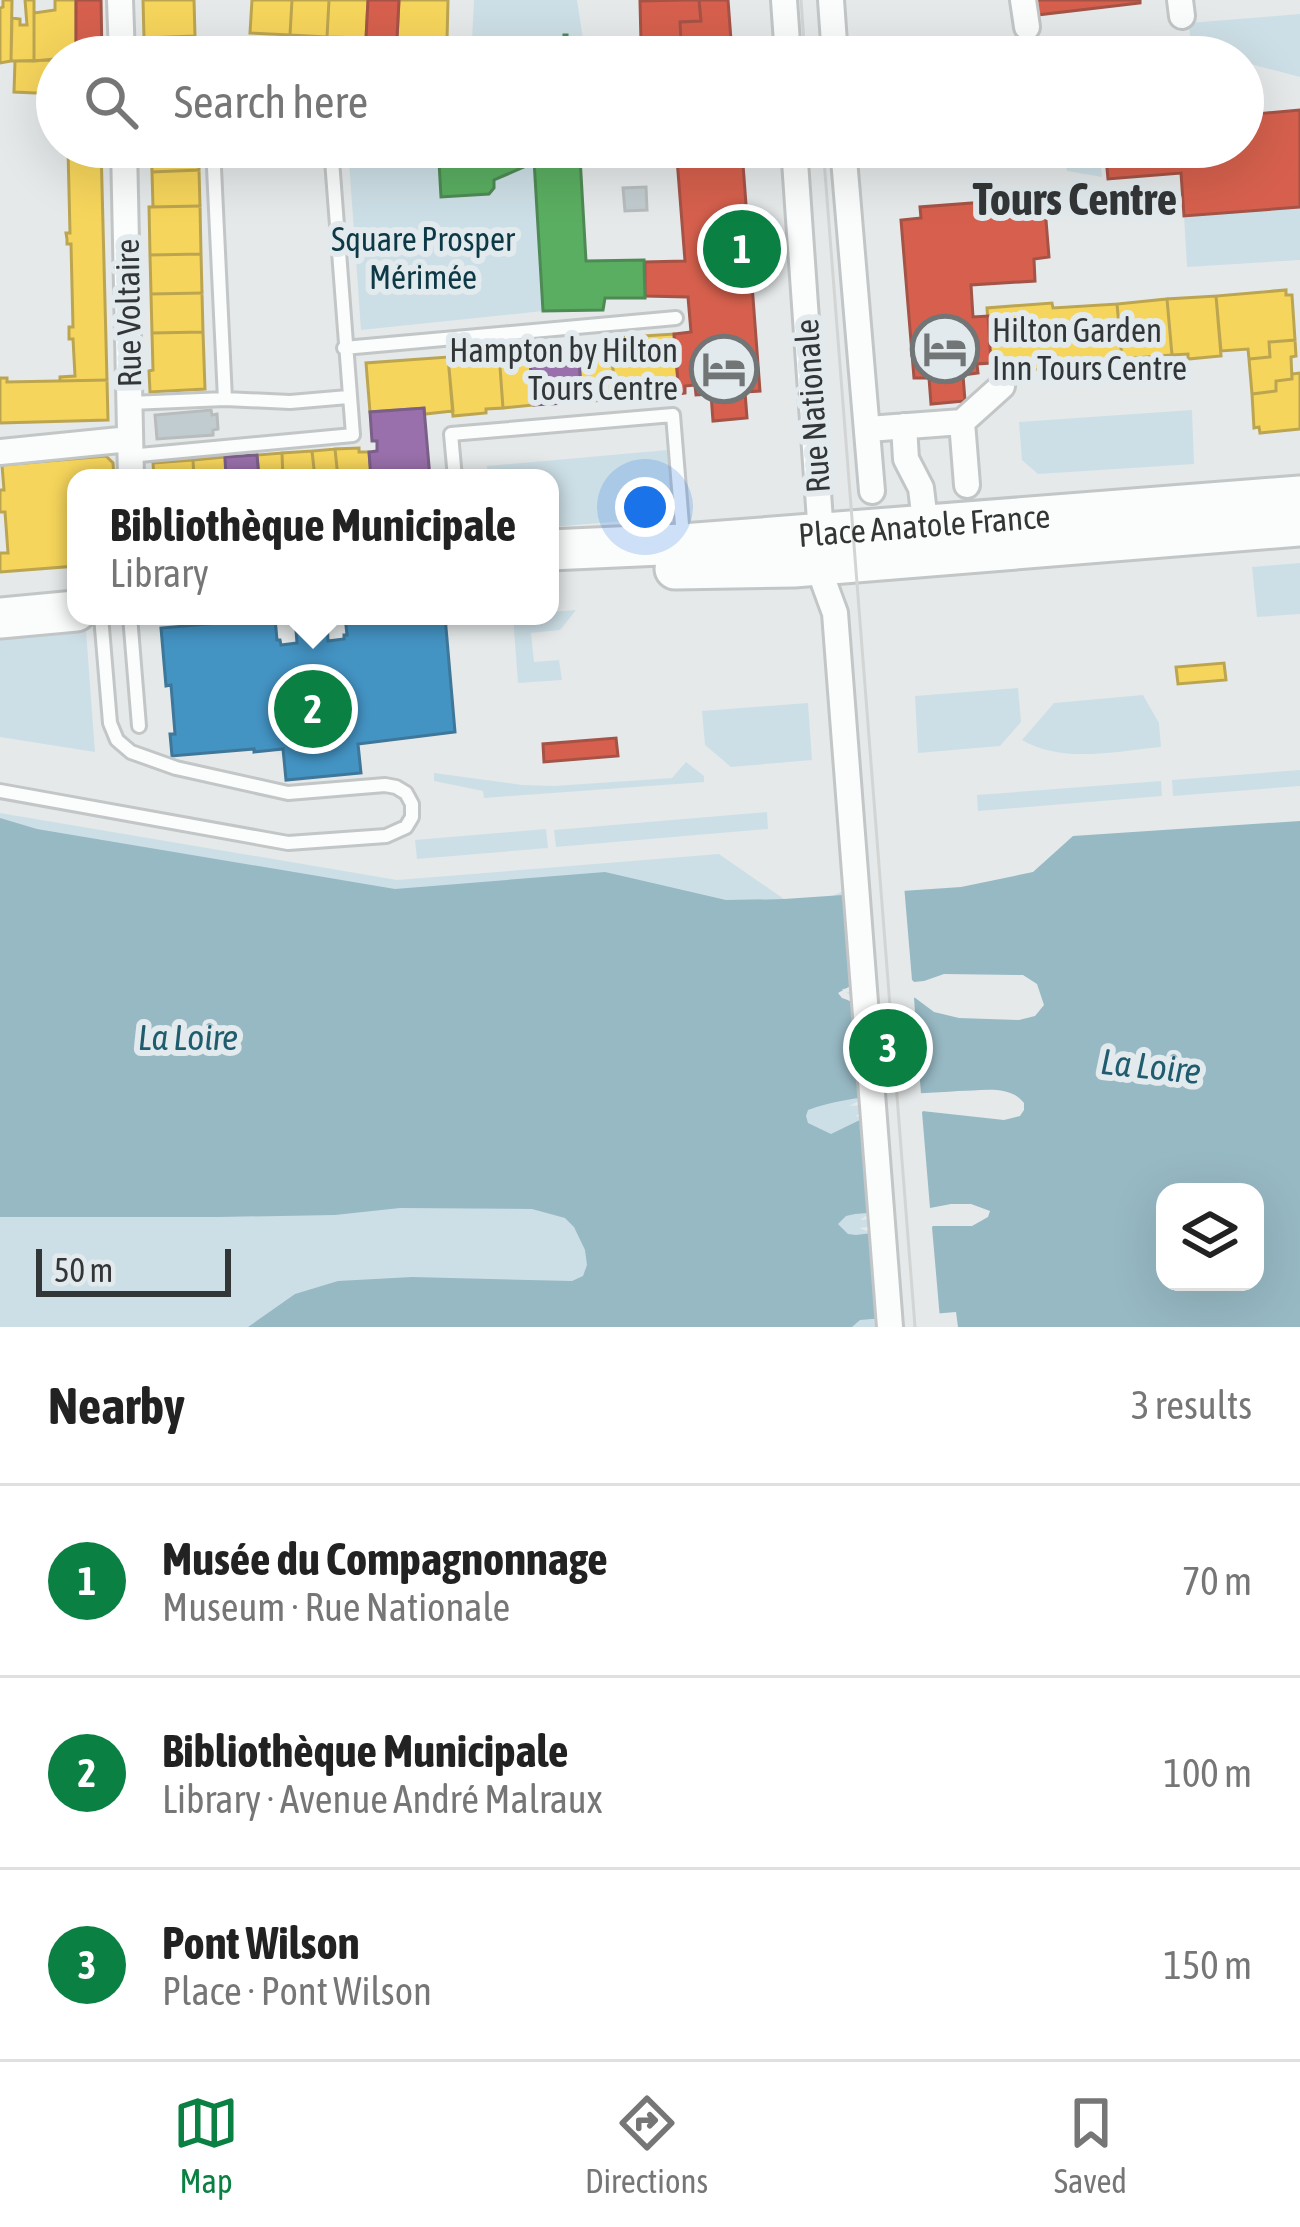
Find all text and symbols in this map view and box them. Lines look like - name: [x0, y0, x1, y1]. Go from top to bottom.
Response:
- search box: [36, 36, 1264, 168]
- icon: search: [78, 69, 144, 135]
- text: Search here: [174, 76, 368, 128]
- district label: Tours Centre: [973, 173, 1177, 225]
- pin: 1: [703, 204, 781, 294]
- park label: Square Prosper Mérimée: [331, 220, 516, 296]
- street label: Rue Voltaire: [108, 238, 148, 388]
- place label: Hilton Garden Inn Tours Centre: [992, 311, 1187, 387]
- hotel icon: Hilton Garden Inn Tours Centre: [910, 314, 980, 384]
- street label: Rue Nationale: [787, 318, 837, 494]
- place label: Hampton by Hilton Tours Centre: [449, 331, 678, 407]
- hotel icon: Hampton by Hilton Tours Centre: [689, 334, 759, 404]
- popup: [67, 469, 559, 625]
- your location: [615, 477, 675, 537]
- street label: Place Anatole France: [797, 497, 1051, 554]
- text: Bibliothèque Municipale: [110, 499, 516, 551]
- text: Library: [110, 551, 209, 595]
- pin: 2: [274, 664, 352, 754]
- pin: 3: [849, 1003, 927, 1093]
- water label: La Loire: [138, 1016, 238, 1058]
- water label: La Loire: [1099, 1040, 1203, 1092]
- map controls: [1156, 1183, 1264, 1291]
- button: layers: [1156, 1183, 1264, 1291]
- scale bar: [36, 1243, 231, 1296]
- text: 50 m: [54, 1251, 113, 1289]
- text: Nearby: [48, 1376, 185, 1435]
- text: 3 results: [1131, 1383, 1252, 1427]
- text: Musée du Compagnonnage: [162, 1533, 608, 1585]
- text: 1: [78, 1559, 96, 1603]
- text: 70 m: [1182, 1559, 1252, 1603]
- text: Museum · Rue Nationale: [162, 1585, 510, 1629]
- text: Bibliothèque Municipale: [162, 1725, 568, 1777]
- text: 2: [78, 1751, 96, 1795]
- text: 100 m: [1164, 1751, 1252, 1795]
- text: Library · Avenue André Malraux: [162, 1777, 602, 1821]
- text: Pont Wilson: [162, 1917, 359, 1969]
- text: 3: [78, 1943, 96, 1987]
- text: 150 m: [1164, 1943, 1252, 1987]
- text: Place · Pont Wilson: [162, 1969, 432, 2013]
- tab: Map: [173, 2090, 239, 2200]
- tab: Directions: [585, 2090, 708, 2200]
- tab: Saved: [1054, 2090, 1127, 2200]

